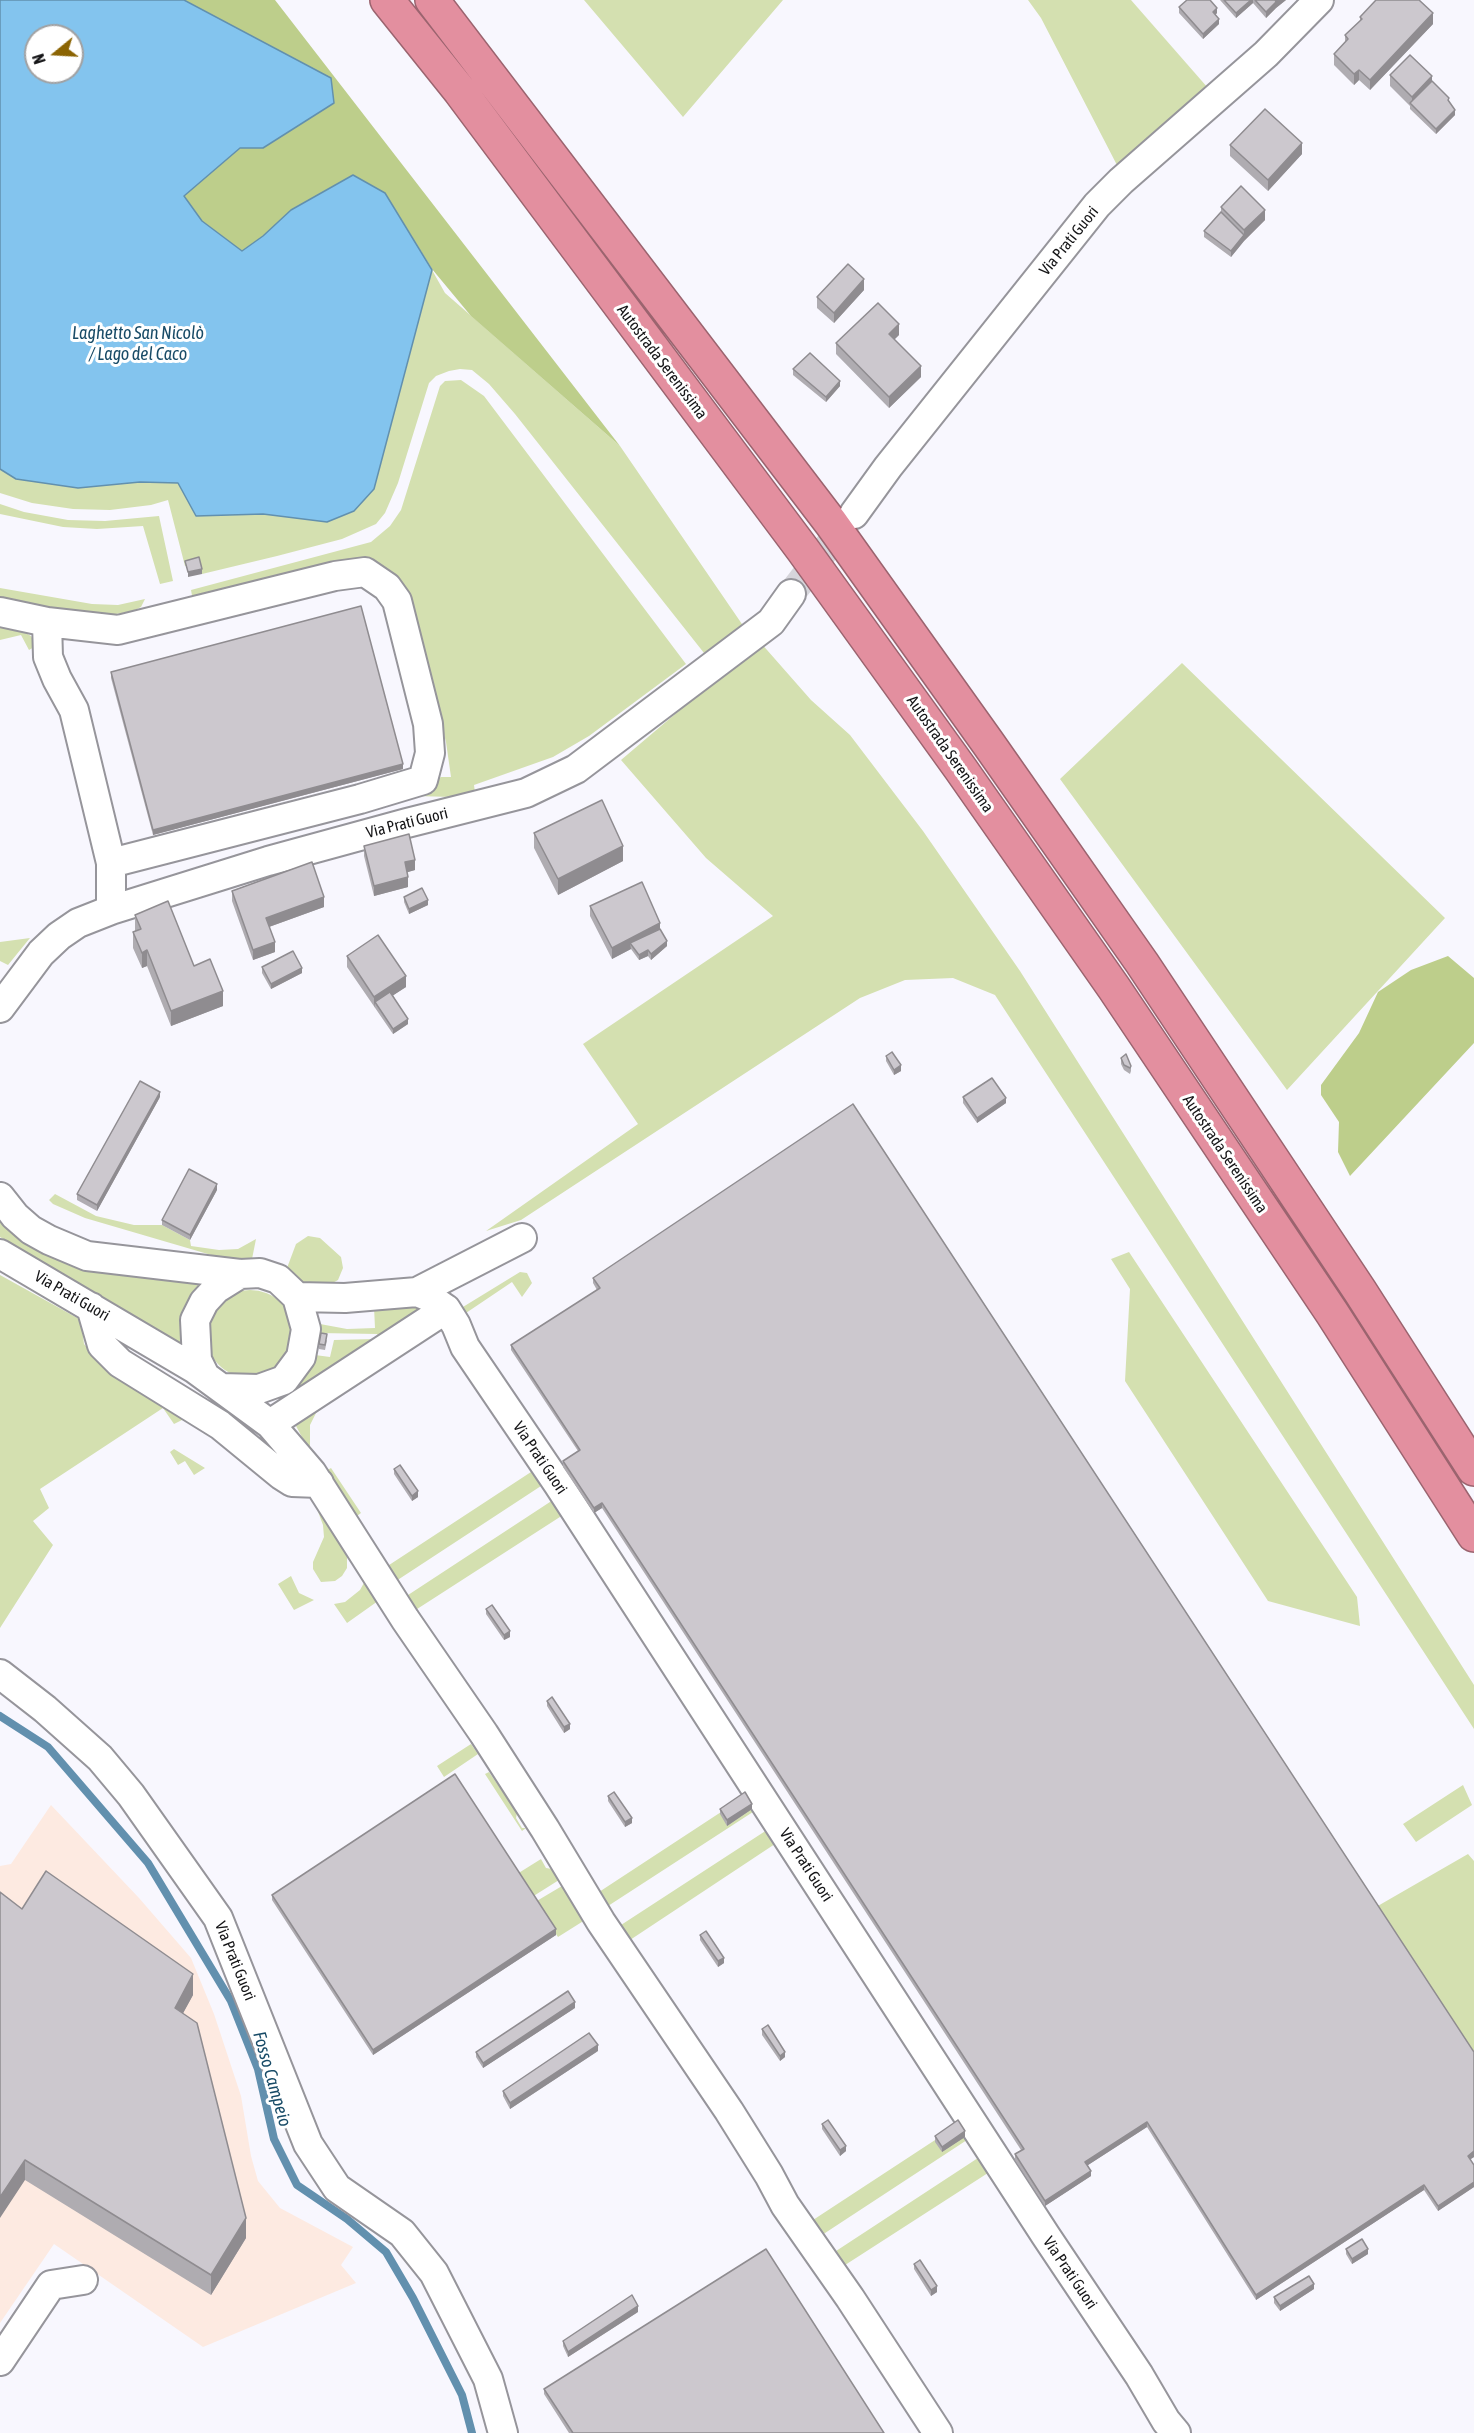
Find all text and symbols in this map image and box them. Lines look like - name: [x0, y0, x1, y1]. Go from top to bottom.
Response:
- north arrow: [24, 24, 84, 84]
- text: N: [29, 52, 49, 66]
- street label: Via Prati Guori: [1035, 203, 1103, 279]
- street label: Autostrada Serenissima: [613, 301, 711, 423]
- water label: Laghetto San Nicolò / Lago del Caco: [72, 322, 204, 364]
- street label: Autostrada Serenissima: [903, 692, 997, 816]
- street label: Via Prati Guori: [364, 804, 450, 842]
- street label: Autostrada Serenissima: [1178, 1091, 1272, 1217]
- street label: Via Prati Guori: [31, 1267, 113, 1325]
- street label: Via Prati Guori: [509, 1418, 571, 1498]
- street label: Via Prati Guori: [775, 1825, 837, 1905]
- street label: Via Prati Guori: [210, 1919, 260, 2003]
- water label: Fosso Campeio: [248, 2029, 296, 2129]
- street label: Via Prati Guori: [1039, 2233, 1101, 2313]

